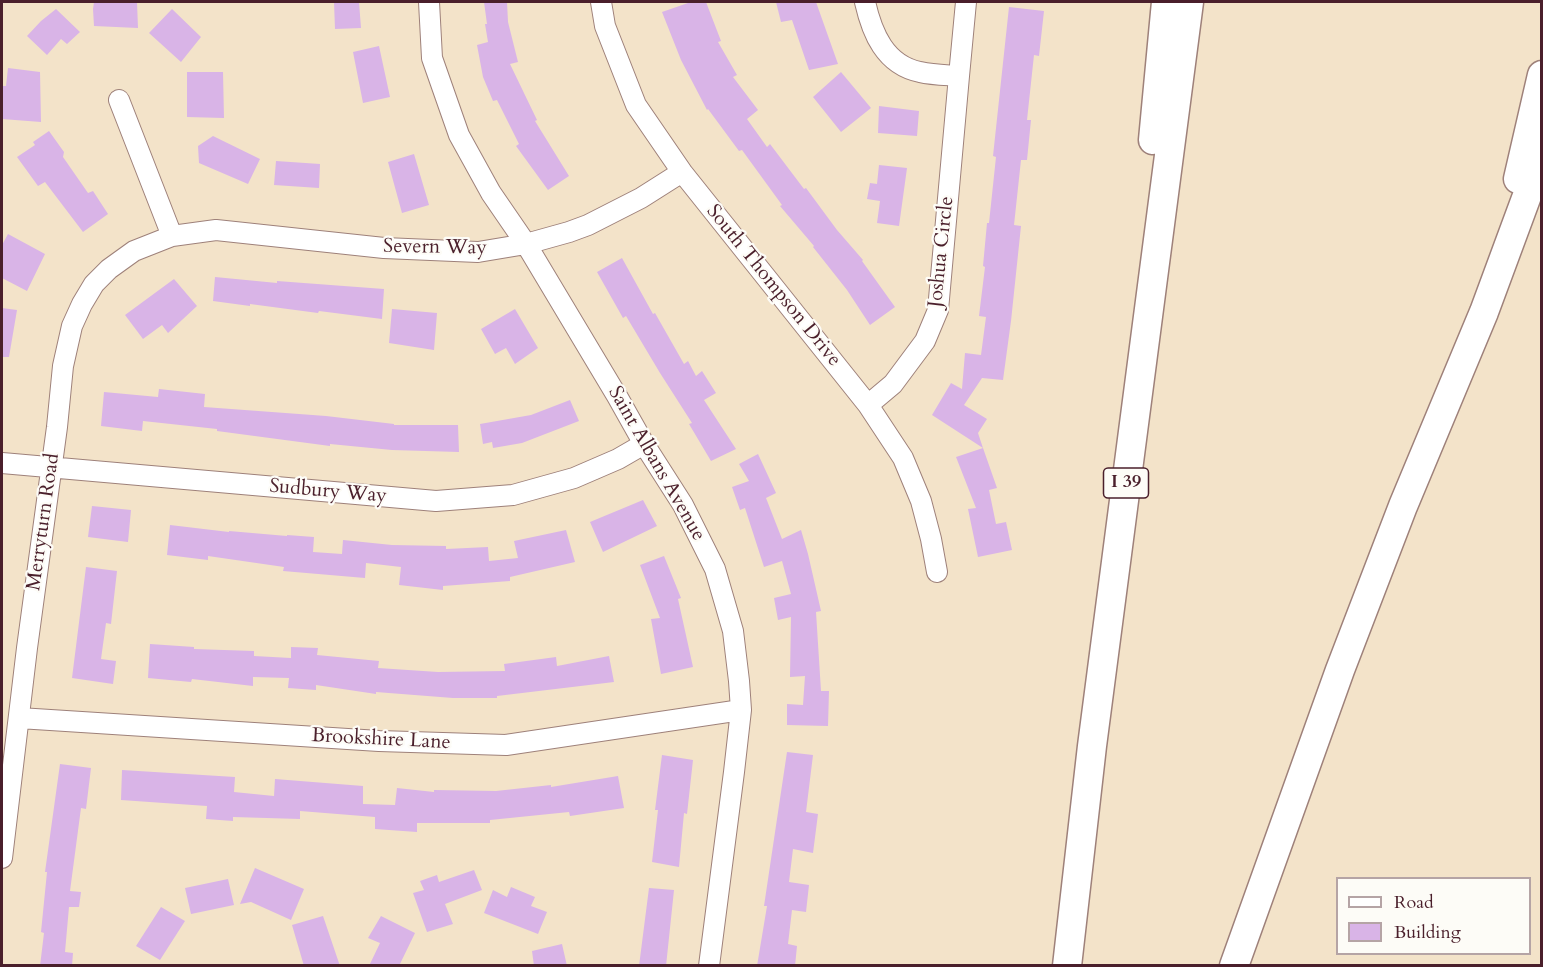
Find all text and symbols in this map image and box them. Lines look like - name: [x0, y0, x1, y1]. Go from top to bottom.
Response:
- street label: Joshua Circle: [924, 195, 960, 309]
- street label: South Thompson Drive: [700, 200, 846, 372]
- street label: Severn Way: [383, 235, 487, 261]
- street label: Saint Albans Avenue: [602, 383, 710, 545]
- street label: Merryturn Road: [22, 452, 66, 592]
- road number: I 39: [1104, 468, 1148, 498]
- street label: Sudbury Way: [268, 475, 388, 509]
- street label: Brookshire Lane: [311, 724, 451, 756]
- legend: [1336, 877, 1531, 955]
- text: Road: [1394, 890, 1434, 915]
- text: Building: [1394, 920, 1461, 945]

